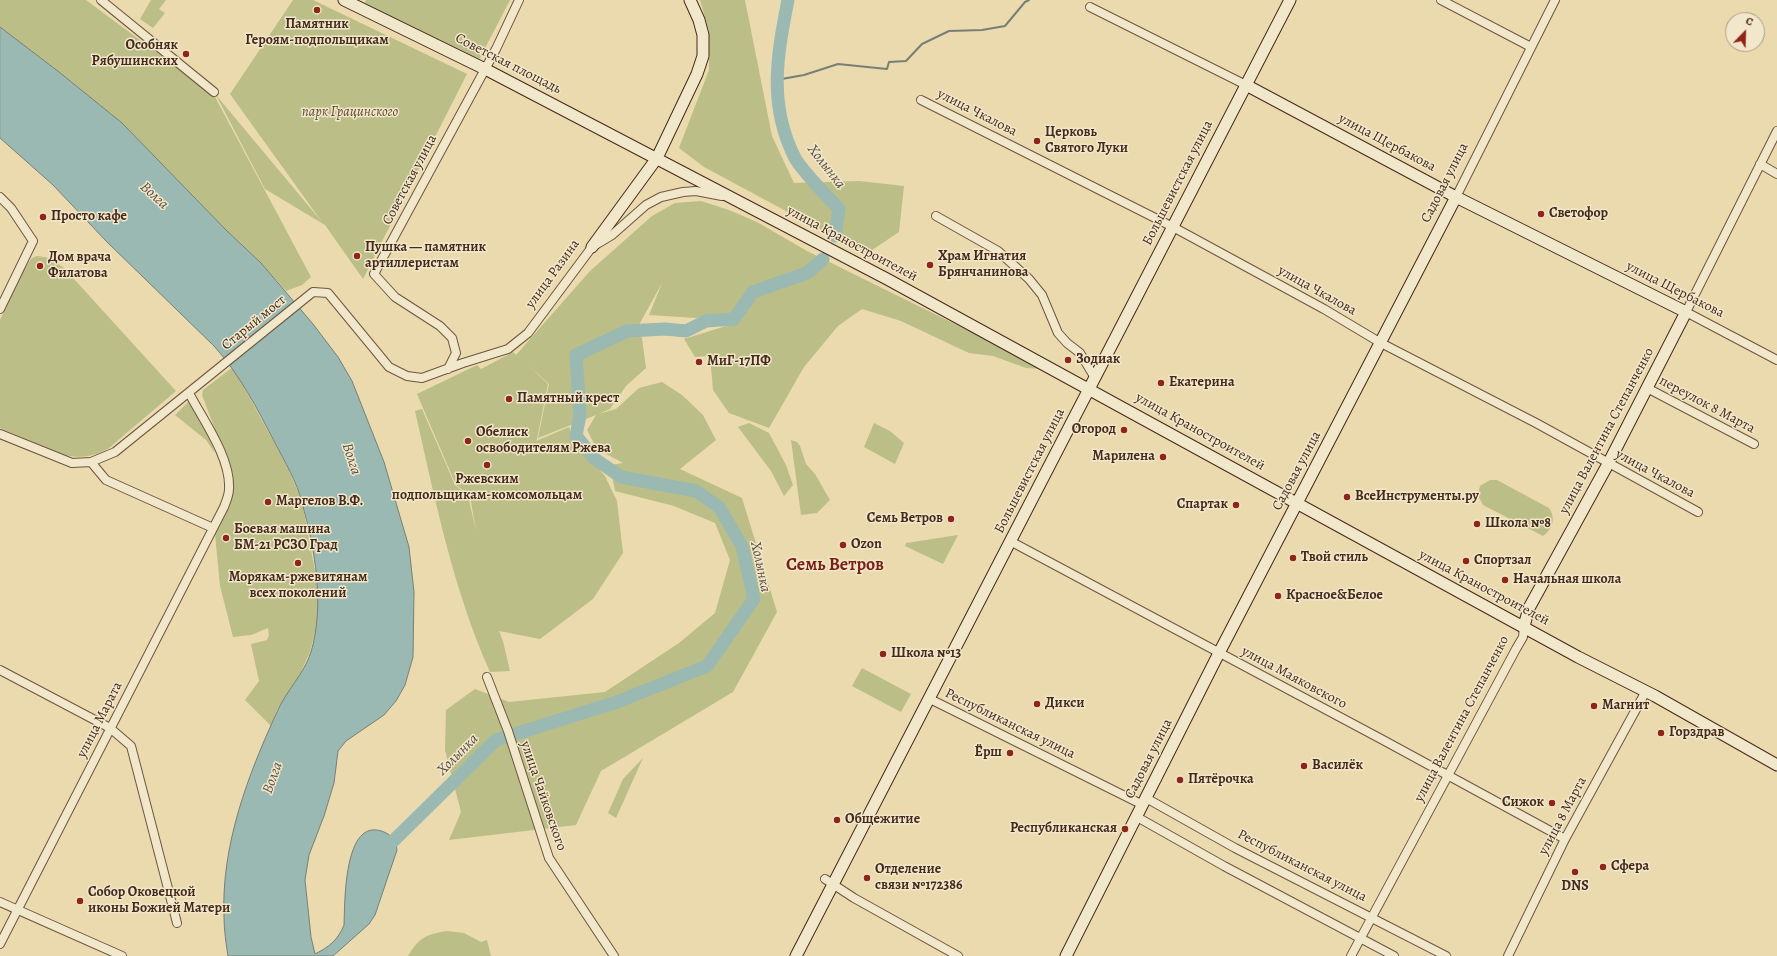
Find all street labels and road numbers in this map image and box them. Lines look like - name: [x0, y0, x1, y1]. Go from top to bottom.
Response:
- street label: Советская площадь: [452, 30, 564, 98]
- street label: улица Чкалова: [934, 86, 1020, 140]
- street label: улица Щербакова: [1335, 110, 1439, 176]
- street label: Большевистская улица: [1139, 118, 1217, 248]
- street label: Советская улица: [379, 132, 441, 228]
- street label: Садовая улица: [1418, 140, 1472, 226]
- street label: улица Краностроителей: [784, 202, 920, 286]
- street label: улица Разина: [522, 236, 584, 312]
- street label: улица Щербакова: [1623, 258, 1727, 322]
- street label: улица Чкалова: [1275, 262, 1359, 320]
- street label: Старый мост: [218, 292, 290, 354]
- street label: улица Валентина Степанченко: [1556, 345, 1658, 517]
- street label: переулок 8 Марта: [1656, 373, 1758, 437]
- street label: улица Краностроителей: [1132, 389, 1268, 475]
- street label: Большевистская улица: [991, 406, 1069, 536]
- street label: Садовая улица: [1269, 428, 1325, 514]
- street label: улица Чкалова: [1613, 446, 1697, 502]
- street label: улица Краностроителей: [1416, 546, 1552, 630]
- street label: улица Валентина Степанченко: [1411, 633, 1513, 805]
- street label: улица Маяковского: [1238, 643, 1350, 713]
- street label: улица Марата: [74, 679, 126, 761]
- street label: Республиканская улица: [942, 685, 1078, 763]
- street label: Садовая улица: [1122, 716, 1176, 802]
- street label: улица Чайковского: [516, 739, 570, 853]
- street label: улица 8 Марта: [1535, 774, 1591, 858]
- street label: Республиканская улица: [1235, 826, 1369, 906]

